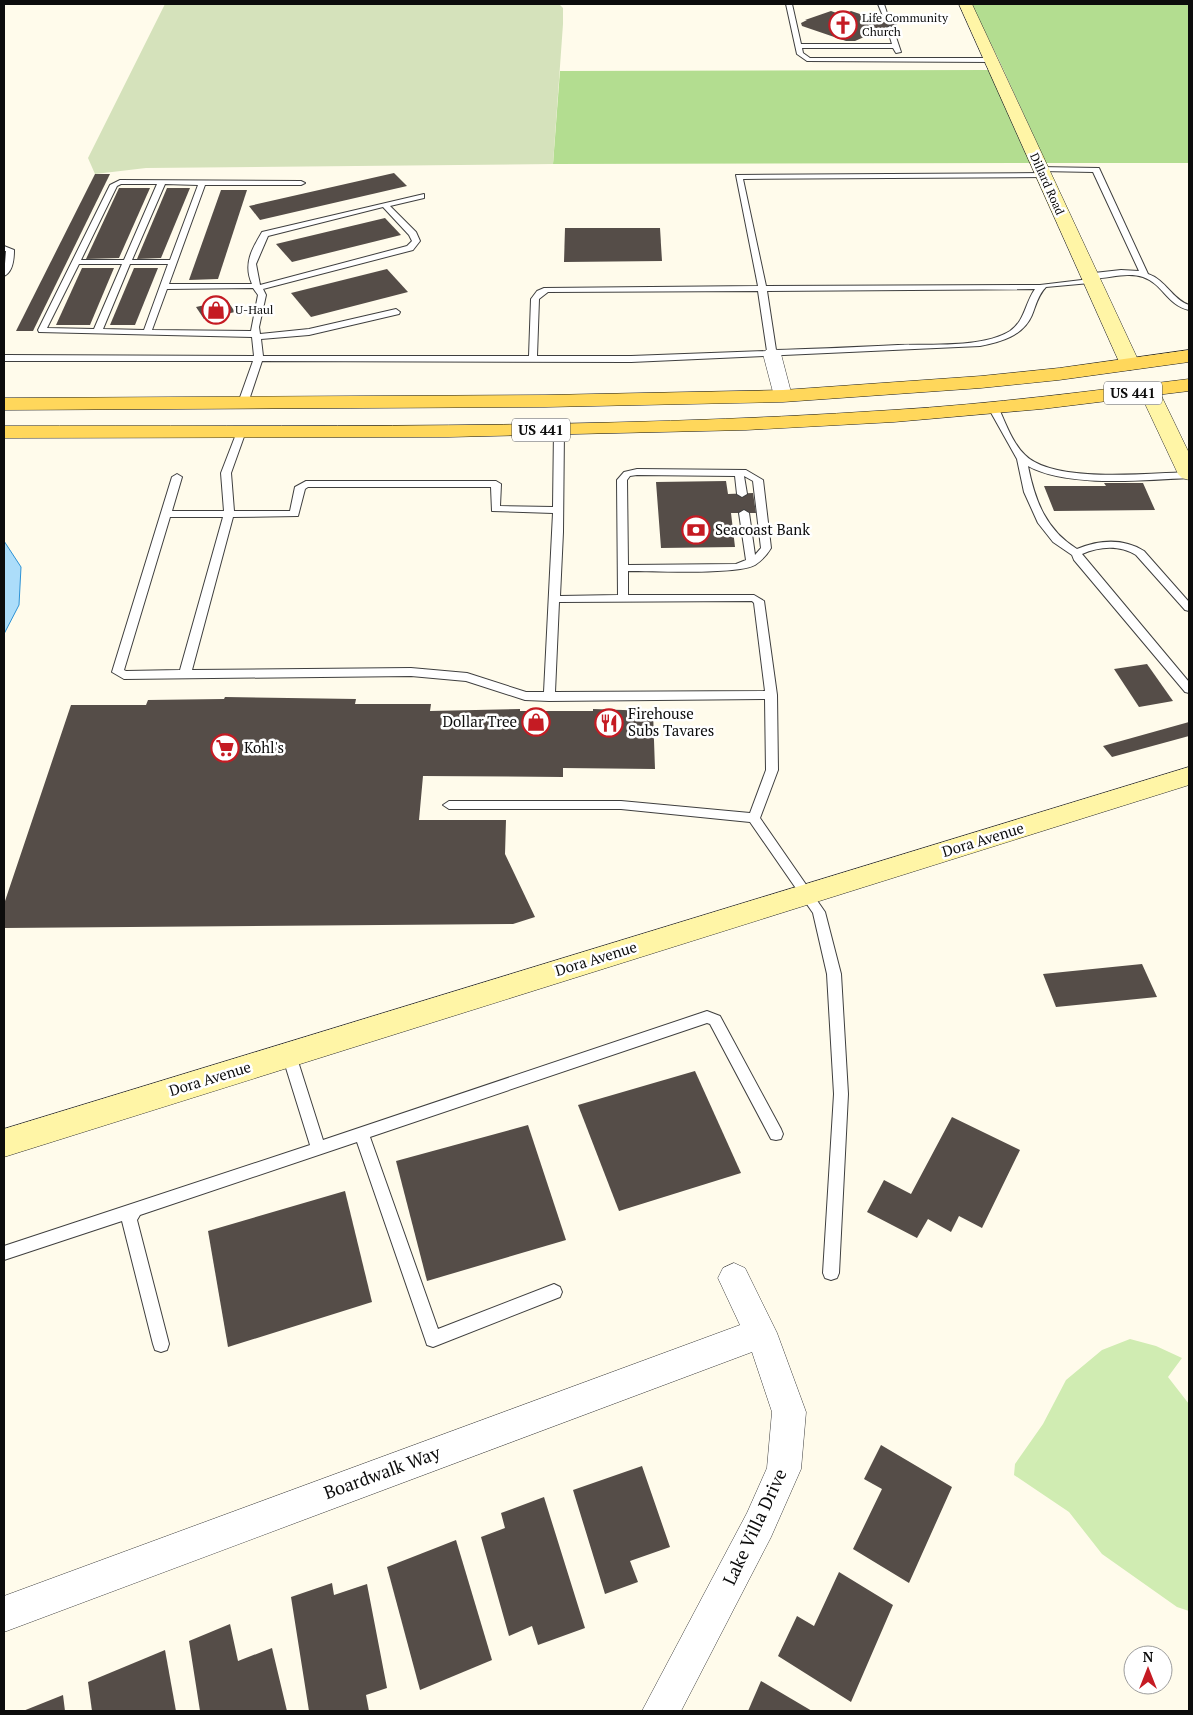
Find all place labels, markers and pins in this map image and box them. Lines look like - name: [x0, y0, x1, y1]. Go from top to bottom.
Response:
- church icon: Life Community Church: [828, 10, 858, 40]
- place label: Life Community Church: [862, 10, 949, 39]
- shop icon: U-Haul: [201, 295, 231, 325]
- place label: U-Haul: [235, 302, 274, 317]
- bank icon: Seacoast Bank: [681, 515, 711, 545]
- place label: Seacoast Bank: [715, 519, 810, 539]
- place label: Firehouse Subs Tavares: [628, 703, 714, 740]
- shop icon: Dollar Tree: [521, 707, 551, 737]
- restaurant icon: Firehouse Subs Tavares: [594, 708, 624, 738]
- place label: Dollar Tree: [442, 711, 517, 731]
- supermarket icon: Kohl's: [210, 733, 240, 763]
- place label: Kohl's: [244, 737, 284, 757]

